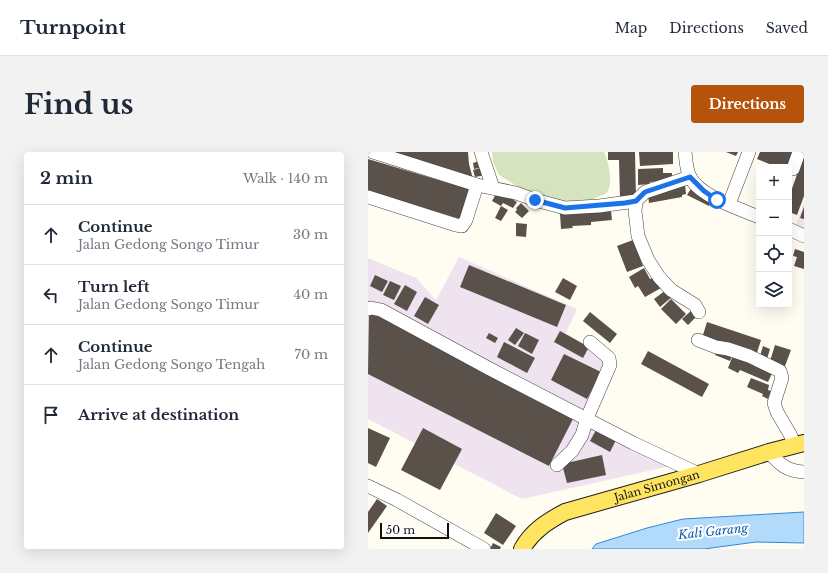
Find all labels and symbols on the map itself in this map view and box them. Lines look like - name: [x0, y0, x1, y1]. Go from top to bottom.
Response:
- route end: [526, 191, 544, 209]
- route start: [708, 191, 726, 209]
- street label: Jalan Simongan: [611, 467, 702, 505]
- water label: Kali Garang: [676, 520, 750, 542]
- scale bar: [380, 521, 449, 540]

